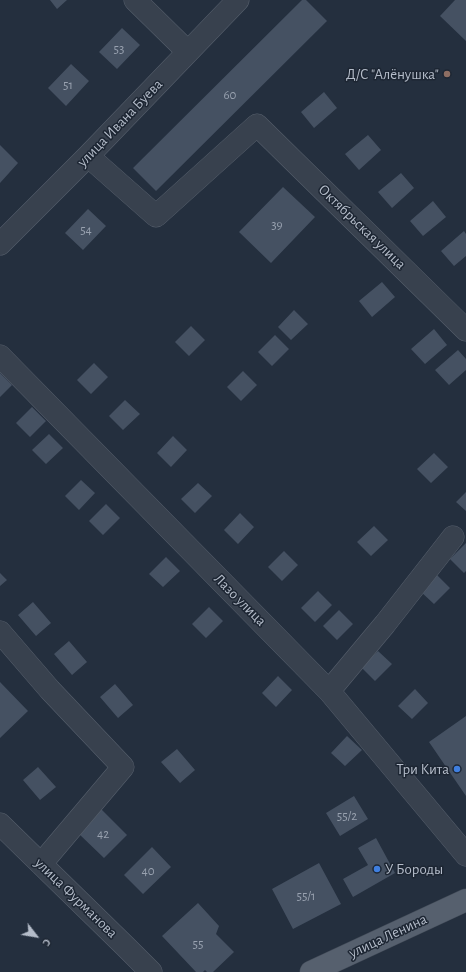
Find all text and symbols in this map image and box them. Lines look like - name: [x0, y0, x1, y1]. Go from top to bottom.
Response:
- house number: 53: [114, 41, 124, 57]
- place label: Д/С "Алёнушка": [346, 65, 439, 83]
- marker: Д/С "Алёнушка": [442, 69, 452, 79]
- street label: улица Ивана Буева: [74, 75, 166, 171]
- house number: 51: [63, 77, 73, 93]
- house number: 60: [224, 87, 236, 103]
- street label: Октябрьская улица: [314, 181, 410, 273]
- house number: 39: [271, 217, 283, 233]
- house number: 54: [80, 222, 92, 238]
- street label: Лазо улица: [210, 570, 270, 630]
- place label: Три Кита: [396, 760, 449, 778]
- marker: Три Кита: [452, 764, 462, 774]
- house number: 55/2: [337, 808, 357, 824]
- house number: 42: [97, 826, 109, 842]
- street label: улица Фурманова: [31, 854, 121, 942]
- place label: У Бороды: [385, 860, 443, 878]
- house number: 40: [141, 863, 155, 879]
- marker: У Бороды: [372, 864, 382, 874]
- house number: 55/1: [296, 888, 316, 904]
- street label: улица Ленина: [346, 910, 430, 962]
- north arrow: [16, 916, 56, 956]
- house number: 55: [193, 936, 203, 952]
- text: С: [40, 937, 53, 948]

